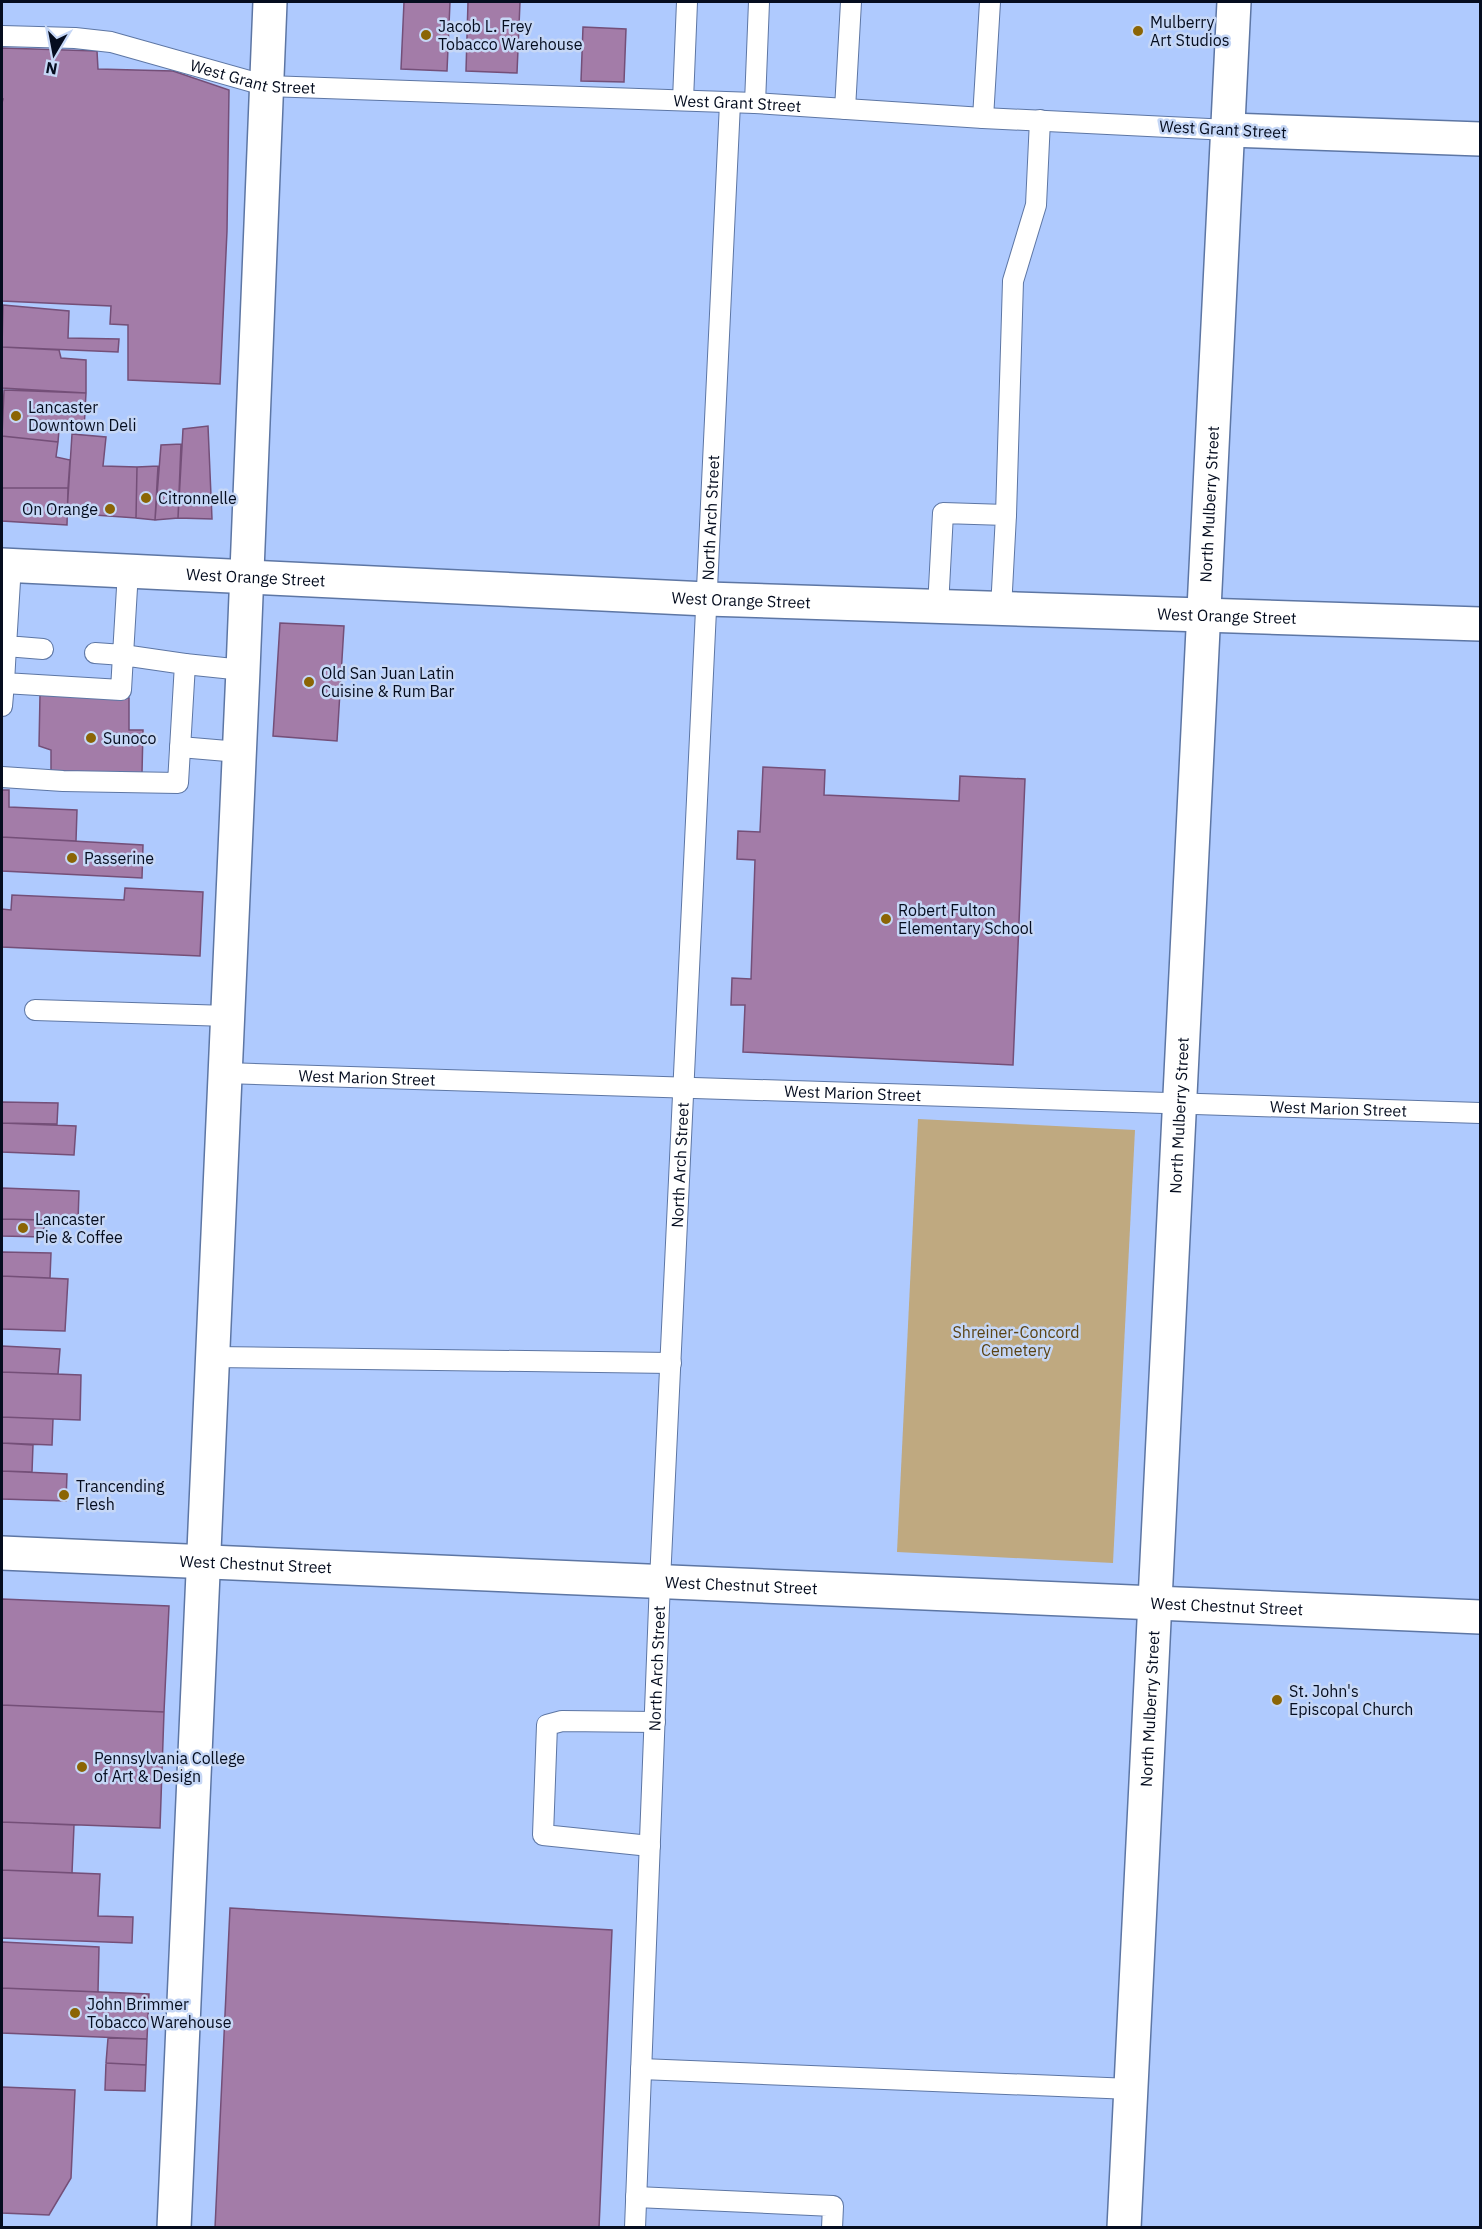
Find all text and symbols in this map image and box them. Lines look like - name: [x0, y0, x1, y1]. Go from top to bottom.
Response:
- place label: Mulberry Art Studios: [1150, 12, 1230, 50]
- place label: Jacob L. Frey Tobacco Warehouse: [438, 16, 583, 54]
- north arrow: [24, 24, 84, 84]
- marker: Mulberry Art Studios: [1131, 24, 1145, 38]
- marker: Jacob L. Frey Tobacco Warehouse: [419, 28, 433, 42]
- street label: West Grant Street: [188, 55, 316, 98]
- text: N: [44, 58, 59, 80]
- street label: West Grant Street: [673, 90, 802, 116]
- street label: West Grant Street: [1159, 116, 1287, 142]
- place label: Lancaster Downtown Deli: [28, 397, 136, 435]
- marker: Lancaster Downtown Deli: [9, 409, 23, 423]
- street label: North Mulberry Street: [1195, 425, 1223, 583]
- street label: North Arch Street: [697, 454, 723, 581]
- place label: Citronnelle: [158, 488, 237, 508]
- marker: Citronnelle: [139, 491, 153, 505]
- place label: On Orange: [22, 499, 98, 519]
- marker: On Orange: [103, 502, 117, 516]
- street label: West Orange Street: [186, 564, 326, 591]
- street label: West Orange Street: [671, 587, 811, 612]
- street label: West Orange Street: [1157, 604, 1297, 628]
- place label: Old San Juan Latin Cuisine & Rum Bar: [321, 663, 454, 701]
- marker: Old San Juan Latin Cuisine & Rum Bar: [302, 675, 316, 689]
- place label: Sunoco: [103, 728, 156, 748]
- marker: Sunoco: [84, 731, 98, 745]
- place label: Passerine: [84, 848, 154, 868]
- marker: Passerine: [65, 851, 79, 865]
- place label: Robert Fulton Elementary School: [898, 900, 1033, 938]
- marker: Robert Fulton Elementary School: [879, 912, 893, 926]
- street label: North Mulberry Street: [1165, 1037, 1193, 1194]
- street label: West Marion Street: [298, 1065, 436, 1090]
- street label: West Marion Street: [784, 1081, 922, 1105]
- street label: West Marion Street: [1270, 1096, 1407, 1121]
- street label: North Arch Street: [667, 1102, 693, 1228]
- place label: Lancaster Pie & Coffee: [35, 1209, 123, 1247]
- marker: Lancaster Pie & Coffee: [16, 1221, 30, 1235]
- park label: Shreiner-Concord Cemetery: [953, 1322, 1079, 1360]
- place label: Trancending Flesh: [76, 1476, 165, 1514]
- marker: Trancending Flesh: [57, 1488, 71, 1502]
- street label: West Chestnut Street: [179, 1551, 332, 1577]
- street label: West Chestnut Street: [665, 1572, 818, 1598]
- street label: West Chestnut Street: [1150, 1593, 1304, 1619]
- street label: North Arch Street: [644, 1605, 669, 1732]
- street label: North Mulberry Street: [1136, 1630, 1164, 1787]
- place label: St. John's Episcopal Church: [1289, 1681, 1413, 1719]
- marker: St. John's Episcopal Church: [1270, 1693, 1284, 1707]
- place label: Pennsylvania College of Art & Design: [94, 1748, 245, 1786]
- marker: Pennsylvania College of Art & Design: [75, 1760, 89, 1774]
- place label: John Brimmer Tobacco Warehouse: [87, 1994, 232, 2032]
- marker: John Brimmer Tobacco Warehouse: [68, 2006, 82, 2020]

